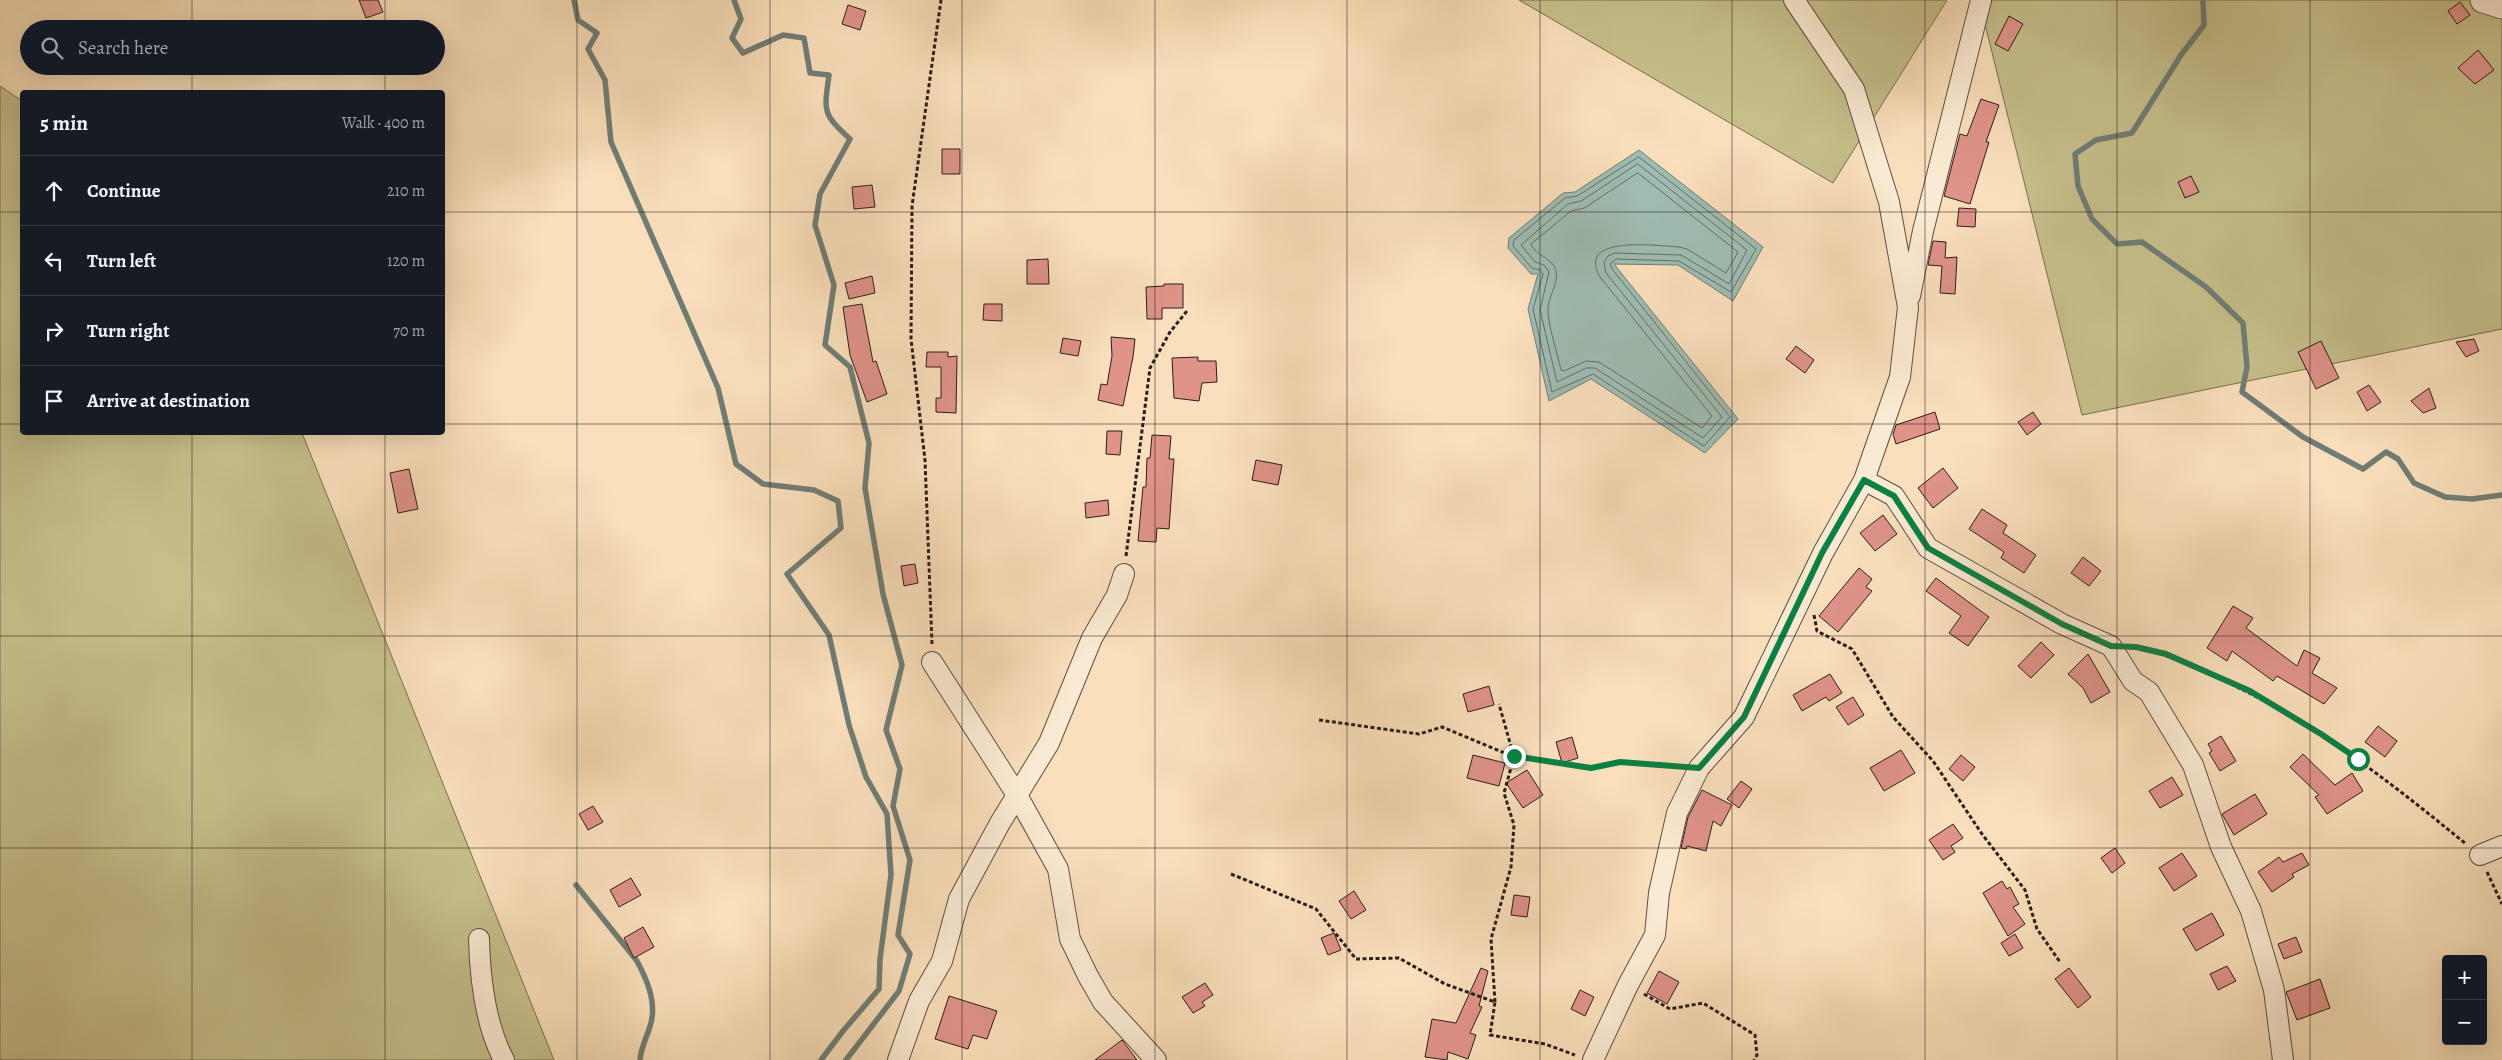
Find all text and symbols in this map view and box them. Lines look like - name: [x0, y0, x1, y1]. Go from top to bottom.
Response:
- search box: [20, 20, 445, 75]
- icon: search: [38, 34, 66, 62]
- text: Search here: [78, 35, 168, 61]
- text: 5 min: [40, 109, 88, 137]
- text: Walk · 400 m: [342, 112, 425, 134]
- icon: ahead: [40, 177, 68, 205]
- text: Continue: [87, 178, 161, 204]
- text: 210 m: [387, 180, 425, 202]
- icon: left: [40, 247, 68, 275]
- text: Turn left: [87, 248, 156, 274]
- text: 120 m: [387, 250, 425, 272]
- icon: right: [40, 317, 68, 345]
- text: Turn right: [87, 318, 169, 344]
- text: 70 m: [393, 320, 425, 342]
- icon: arrive: [40, 387, 68, 415]
- text: Arrive at destination: [87, 388, 250, 414]
- route end: [1503, 745, 1526, 768]
- route start: [2347, 748, 2370, 771]
- map controls: [2442, 955, 2487, 1045]
- button: +: [2442, 955, 2487, 1000]
- button: −: [2442, 1000, 2487, 1045]

